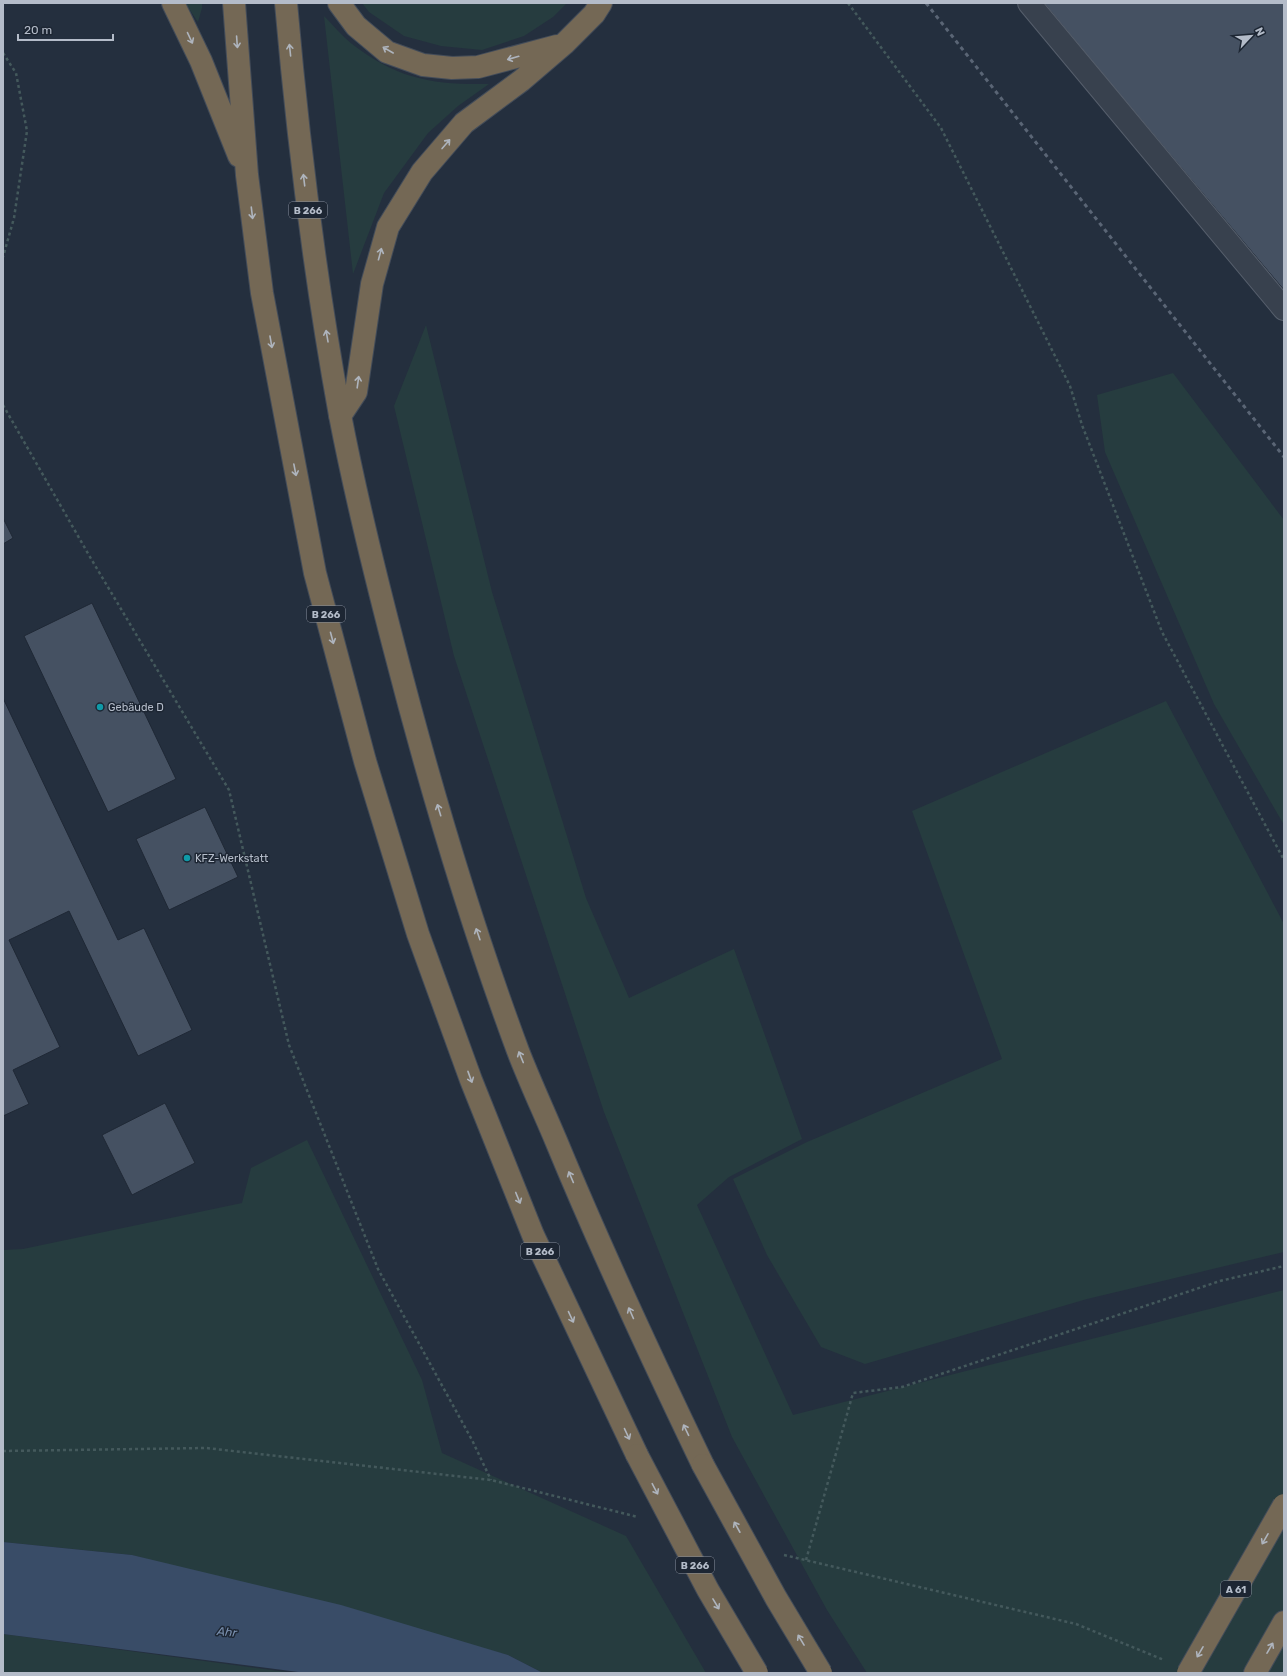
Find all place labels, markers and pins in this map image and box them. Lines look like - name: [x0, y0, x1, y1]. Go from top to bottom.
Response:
- place label: Gebäude D: [108, 701, 164, 714]
- marker: Gebäude D: [95, 702, 105, 712]
- place label: KFZ-Werkstatt: [195, 852, 269, 865]
- marker: KFZ-Werkstatt: [182, 853, 192, 863]

